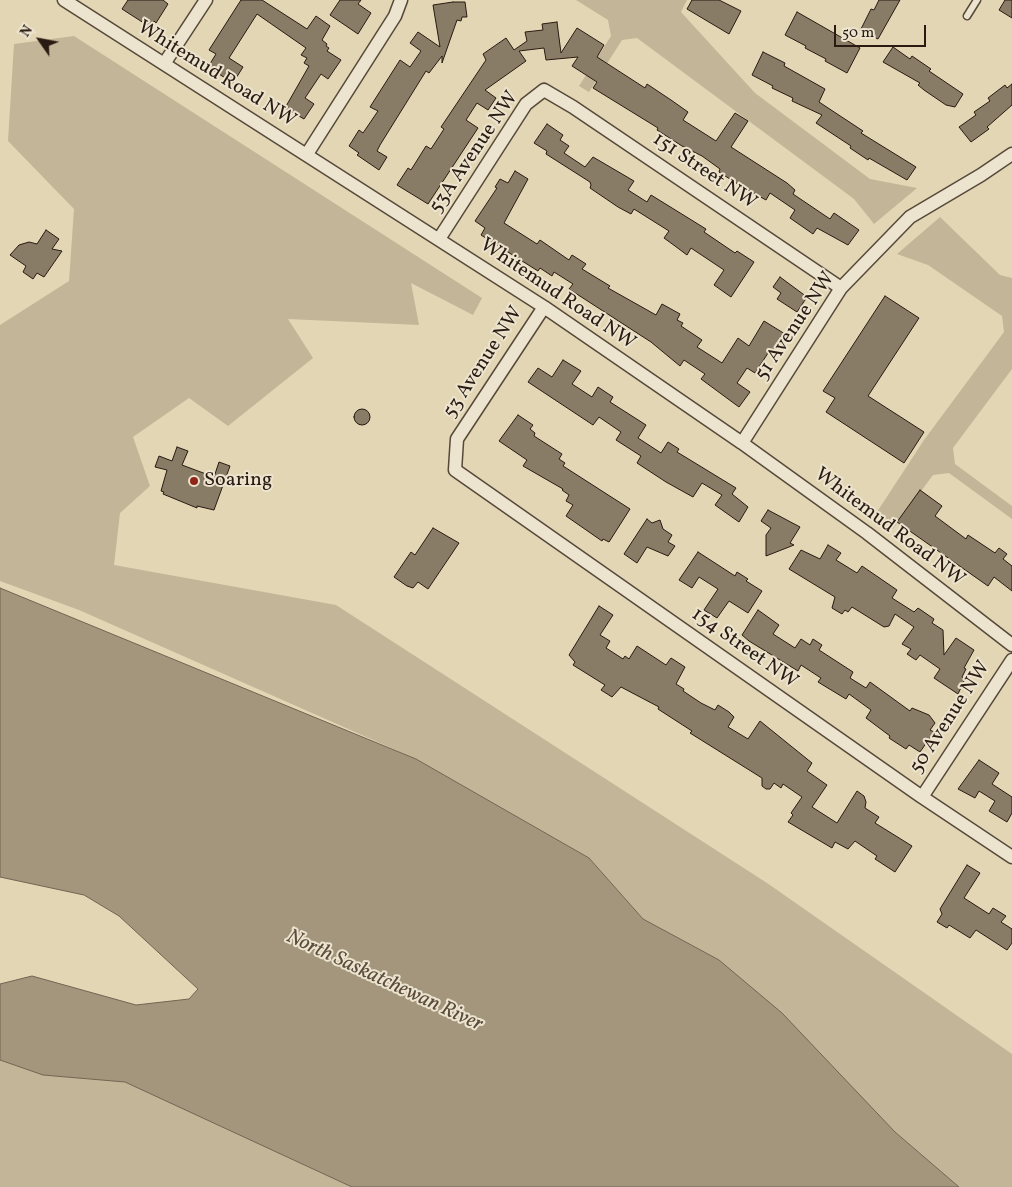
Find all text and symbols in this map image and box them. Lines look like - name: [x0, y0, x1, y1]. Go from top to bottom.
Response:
- north arrow: [15, 15, 65, 65]
- scale bar: [837, 15, 930, 47]
- street label: Whitemud Road NW: [132, 16, 300, 134]
- text: N: [16, 22, 38, 41]
- text: 50 m: [842, 23, 874, 44]
- street label: 53A Avenue NW: [425, 87, 525, 219]
- street label: 151 Street NW: [647, 128, 761, 216]
- street label: Whitemud Road NW: [475, 234, 639, 356]
- street label: 51 Avenue NW: [751, 268, 841, 386]
- street label: 53 Avenue NW: [439, 303, 529, 423]
- street label: Whitemud Road NW: [809, 464, 969, 592]
- place label: Soaring: [204, 469, 272, 493]
- marker: Soaring: [188, 475, 200, 487]
- street label: 154 Street NW: [686, 603, 802, 695]
- street label: 50 Avenue NW: [906, 657, 996, 779]
- water label: North Saskatchewan River: [282, 925, 486, 1039]

